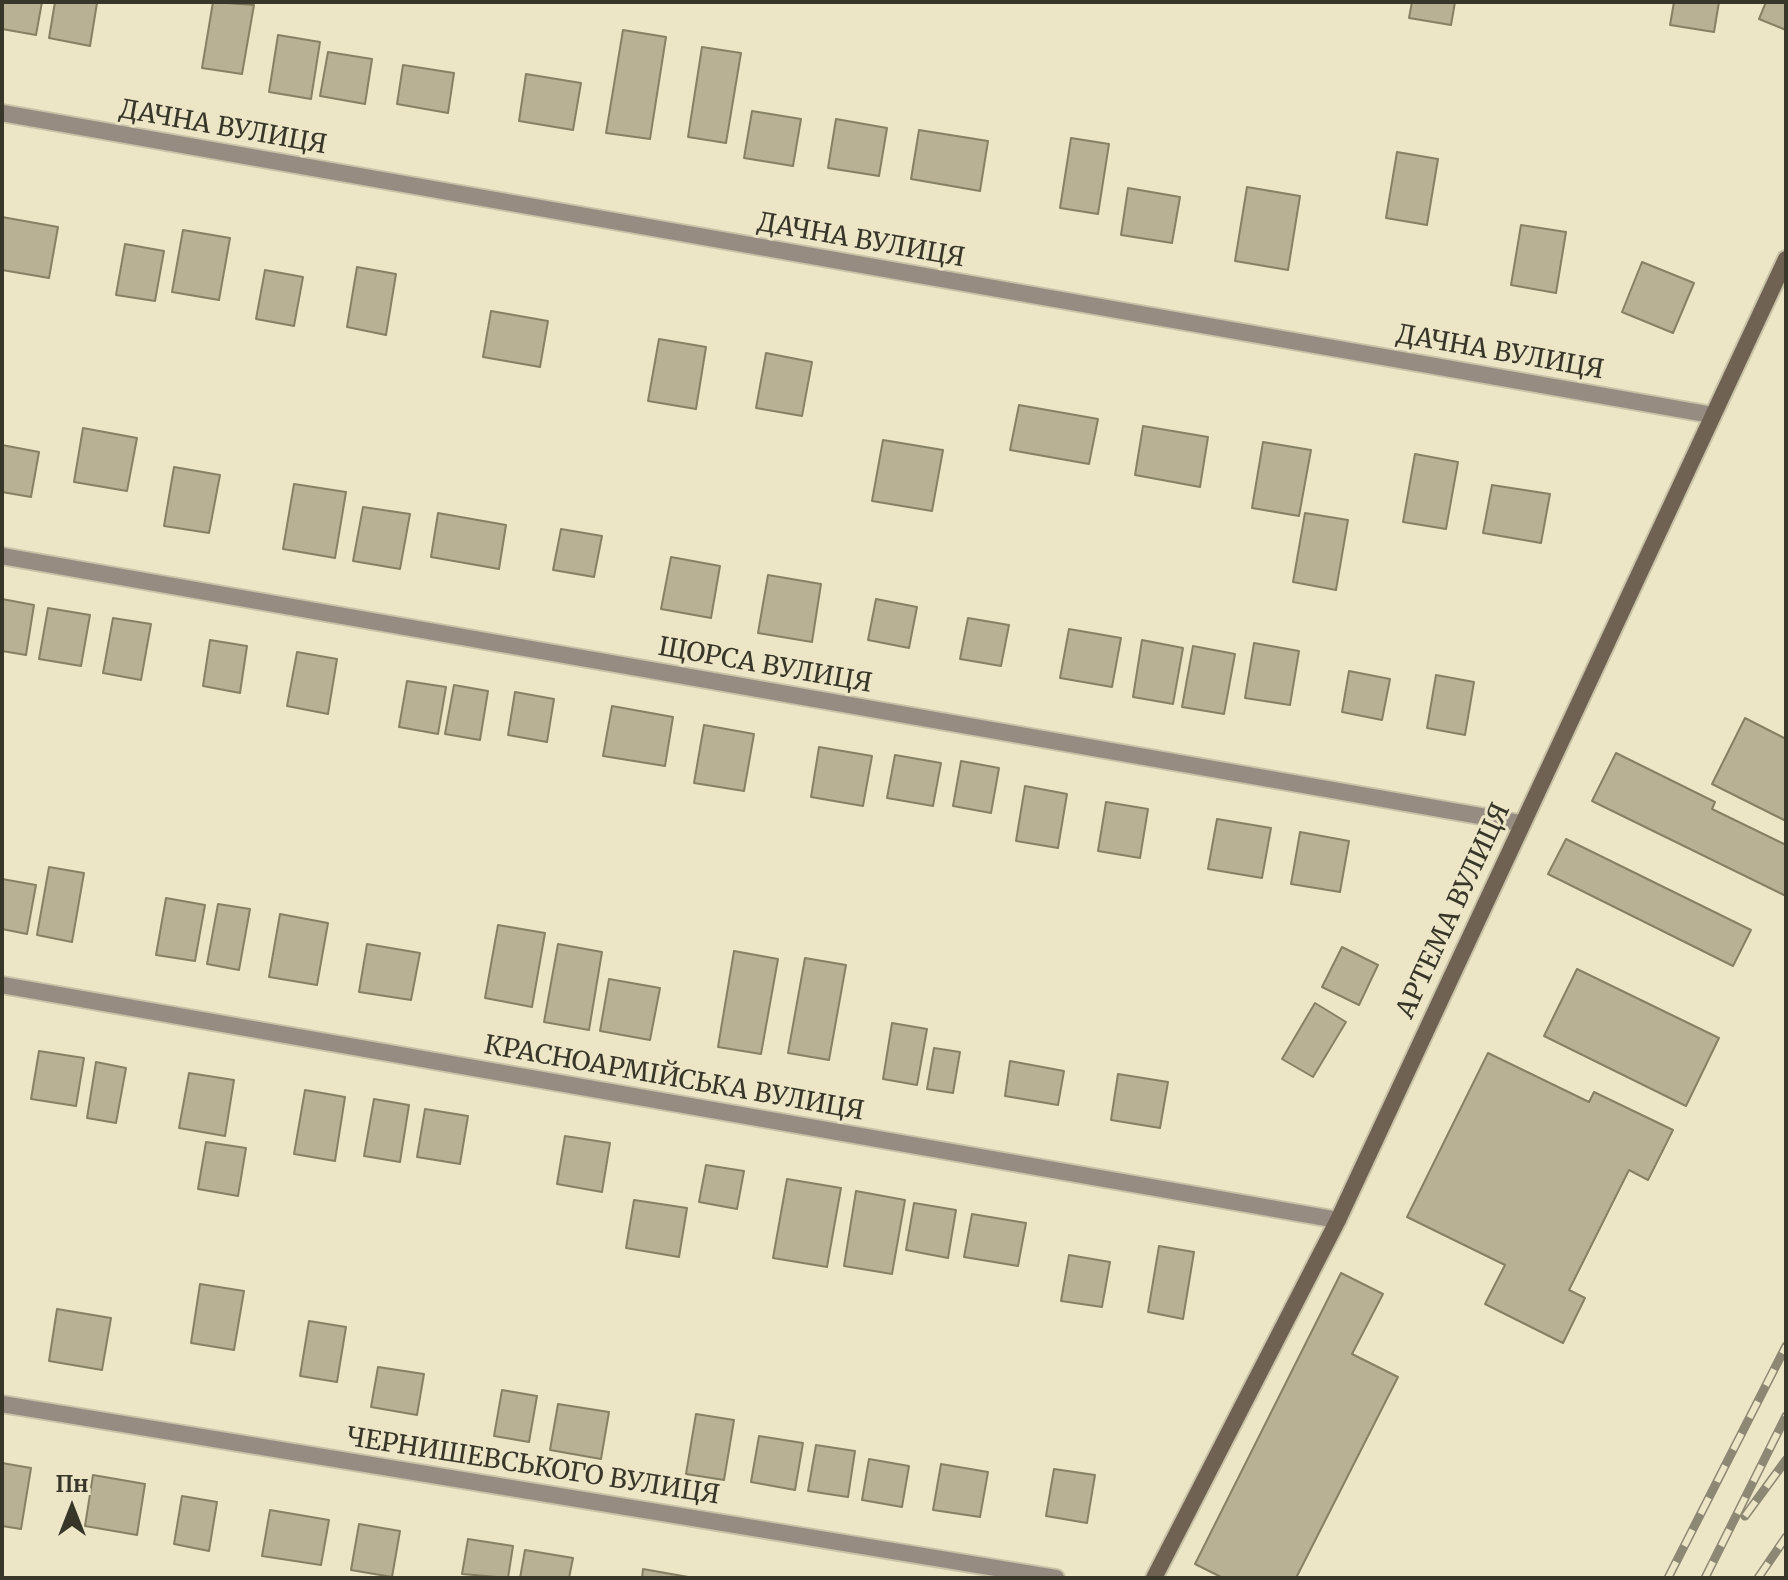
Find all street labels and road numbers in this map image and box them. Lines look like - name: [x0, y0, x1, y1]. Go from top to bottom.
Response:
- street label: ДАЧНА ВУЛИЦЯ: [117, 94, 329, 162]
- street label: ДАЧНА ВУЛИЦЯ: [755, 207, 967, 275]
- street label: ДАЧНА ВУЛИЦЯ: [1394, 319, 1606, 387]
- street label: ЩОРСА ВУЛИЦЯ: [656, 632, 874, 700]
- street label: АРТЕМА ВУЛИЦЯ: [1391, 799, 1517, 1023]
- street label: КРАСНОАРМІЙСЬКА ВУЛИЦЯ: [482, 1030, 866, 1128]
- street label: ЧЕРНИШЕВСЬКОГО ВУЛИЦЯ: [344, 1422, 722, 1512]

